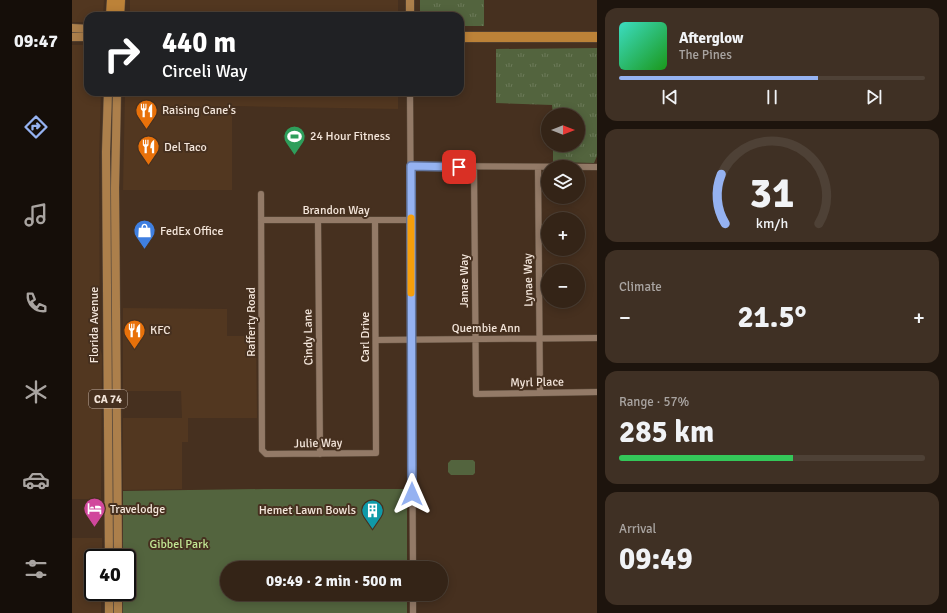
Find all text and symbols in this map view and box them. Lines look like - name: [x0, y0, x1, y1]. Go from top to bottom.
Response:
- text: 440 m: [162, 26, 236, 60]
- icon: right: [96, 28, 148, 80]
- text: Afterglow: [679, 29, 743, 47]
- text: 09:47: [14, 30, 58, 52]
- text: The Pines: [679, 47, 732, 63]
- text: Circeli Way: [162, 60, 247, 82]
- icon: previous: [659, 86, 681, 108]
- icon: pause: [761, 86, 783, 108]
- icon: next: [863, 86, 885, 108]
- restaurant icon: Raising Cane's: [134, 97, 160, 130]
- place label: Raising Cane's: [162, 103, 236, 118]
- north arrow: [541, 108, 585, 152]
- map controls: [541, 108, 585, 308]
- icon: directions: [22, 113, 50, 141]
- sports icon: 24 Hour Fitness: [281, 123, 307, 156]
- place label: 24 Hour Fitness: [310, 129, 390, 144]
- restaurant icon: Del Taco: [136, 134, 162, 167]
- place label: Del Taco: [164, 140, 207, 155]
- pin: [442, 150, 476, 184]
- icon: arrive: [448, 156, 470, 178]
- button: layers: [541, 160, 585, 204]
- text: 31: [750, 167, 794, 218]
- icon: music: [22, 201, 50, 229]
- street label: Brandon Way: [302, 203, 370, 218]
- button: +: [541, 212, 585, 256]
- text: km/h: [756, 214, 788, 231]
- shop icon: FedEx Office: [131, 218, 157, 251]
- place label: FedEx Office: [160, 224, 223, 239]
- street label: Lynae Way: [521, 253, 536, 307]
- street label: Janae Way: [457, 254, 472, 308]
- button: −: [541, 264, 585, 308]
- text: Climate: [619, 279, 662, 295]
- street label: Florida Avenue: [87, 287, 102, 363]
- street label: Rafferty Road: [244, 287, 259, 357]
- icon: phone: [22, 289, 50, 317]
- text: 21.5°: [737, 299, 807, 336]
- text: −: [619, 304, 631, 331]
- text: +: [913, 304, 925, 331]
- street label: Cindy Lane: [301, 309, 316, 365]
- street label: Carl Drive: [358, 312, 373, 362]
- restaurant icon: KFC: [122, 317, 148, 350]
- street label: Quembie Ann: [452, 321, 520, 336]
- place label: KFC: [150, 323, 171, 338]
- street label: Myrl Place: [510, 375, 564, 390]
- icon: climate: [22, 378, 50, 406]
- road number: CA 74: [89, 390, 127, 408]
- text: Range · 57%: [619, 394, 689, 410]
- text: 285 km: [619, 414, 714, 451]
- street label: Julie Way: [294, 436, 343, 451]
- icon: car: [22, 466, 50, 494]
- position arrow: [391, 473, 433, 515]
- hotel icon: Travelodge: [81, 496, 107, 529]
- building icon: Hemet Lawn Bowls: [359, 497, 385, 530]
- place label: Travelodge: [110, 502, 165, 517]
- place label: Hemet Lawn Bowls: [259, 503, 356, 518]
- text: Arrival: [619, 521, 656, 537]
- park label: Gibbel Park: [150, 537, 208, 552]
- text: 09:49: [619, 541, 693, 578]
- speed limit sign: 40: [84, 549, 136, 601]
- icon: filters: [22, 555, 50, 583]
- text: 09:49 · 2 min · 500 m: [266, 572, 402, 590]

